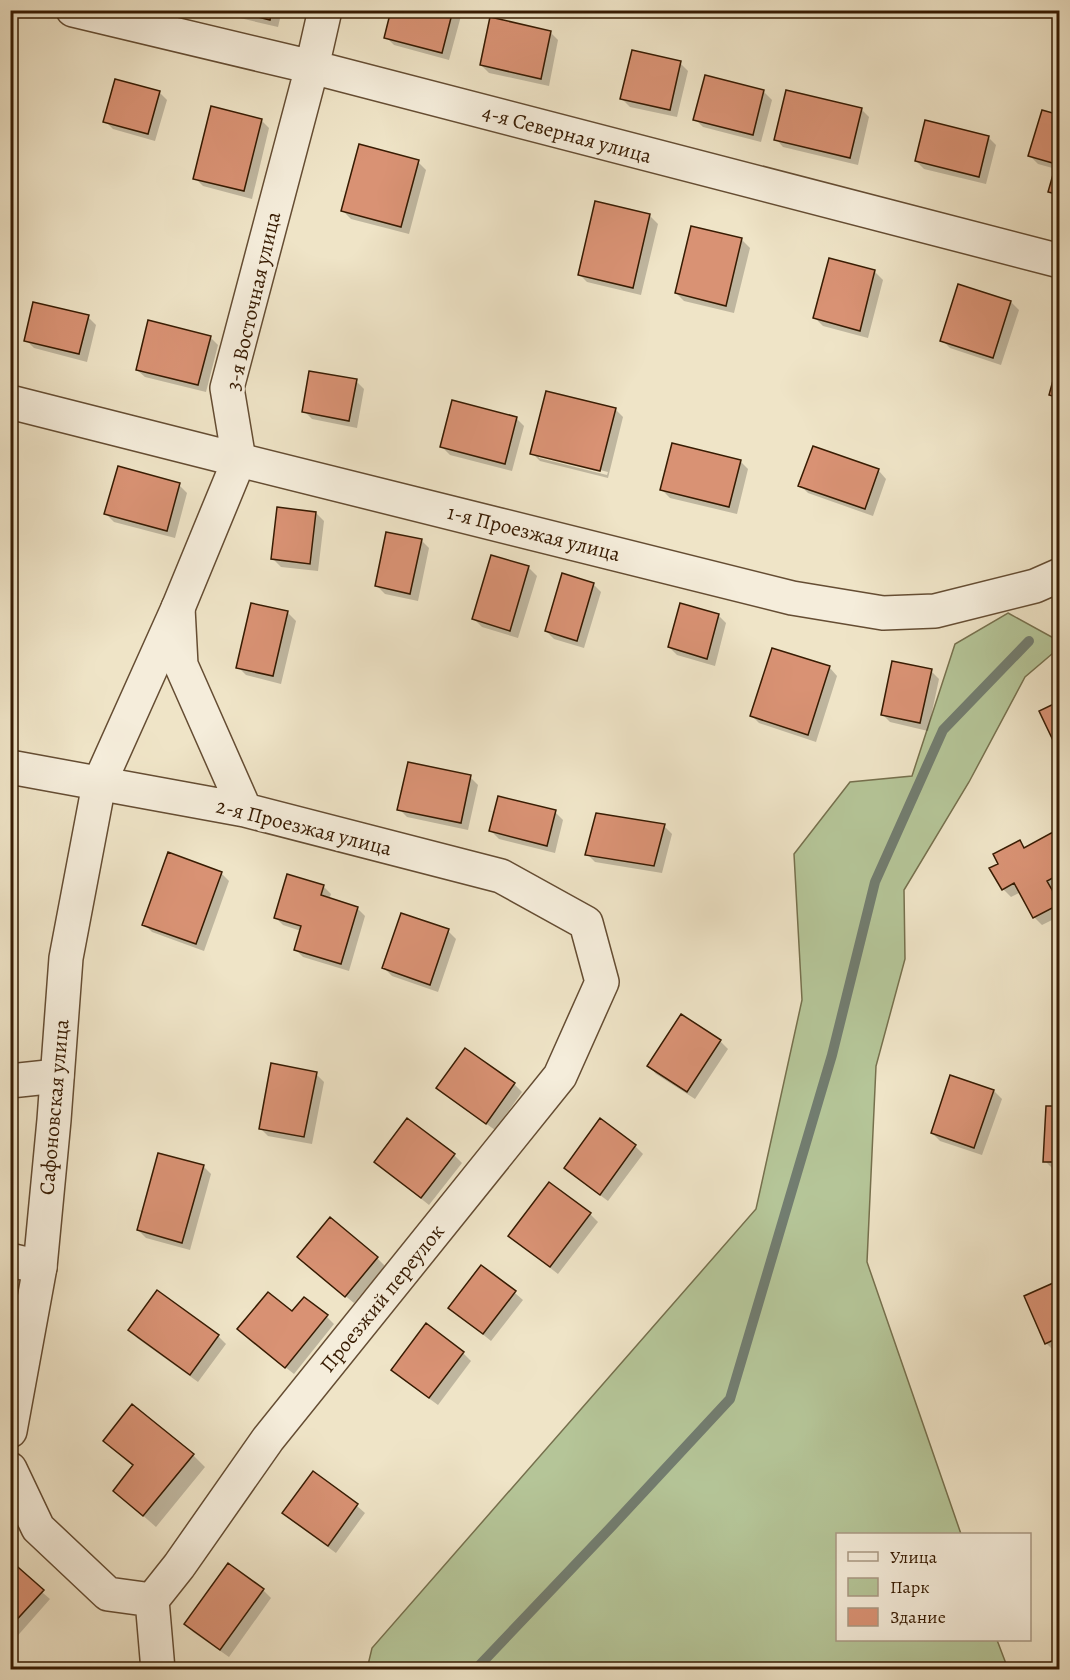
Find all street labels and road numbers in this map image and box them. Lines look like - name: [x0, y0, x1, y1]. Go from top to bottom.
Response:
- street label: 4-я Северная улица: [479, 98, 655, 170]
- street label: 3-я Восточная улица: [219, 209, 287, 393]
- street label: 1-я Проезжая улица: [445, 498, 624, 568]
- street label: 2-я Проезжая улица: [213, 792, 395, 862]
- street label: Сафоновская улица: [32, 1018, 76, 1196]
- street label: Проезжий переулок: [313, 1218, 451, 1378]

